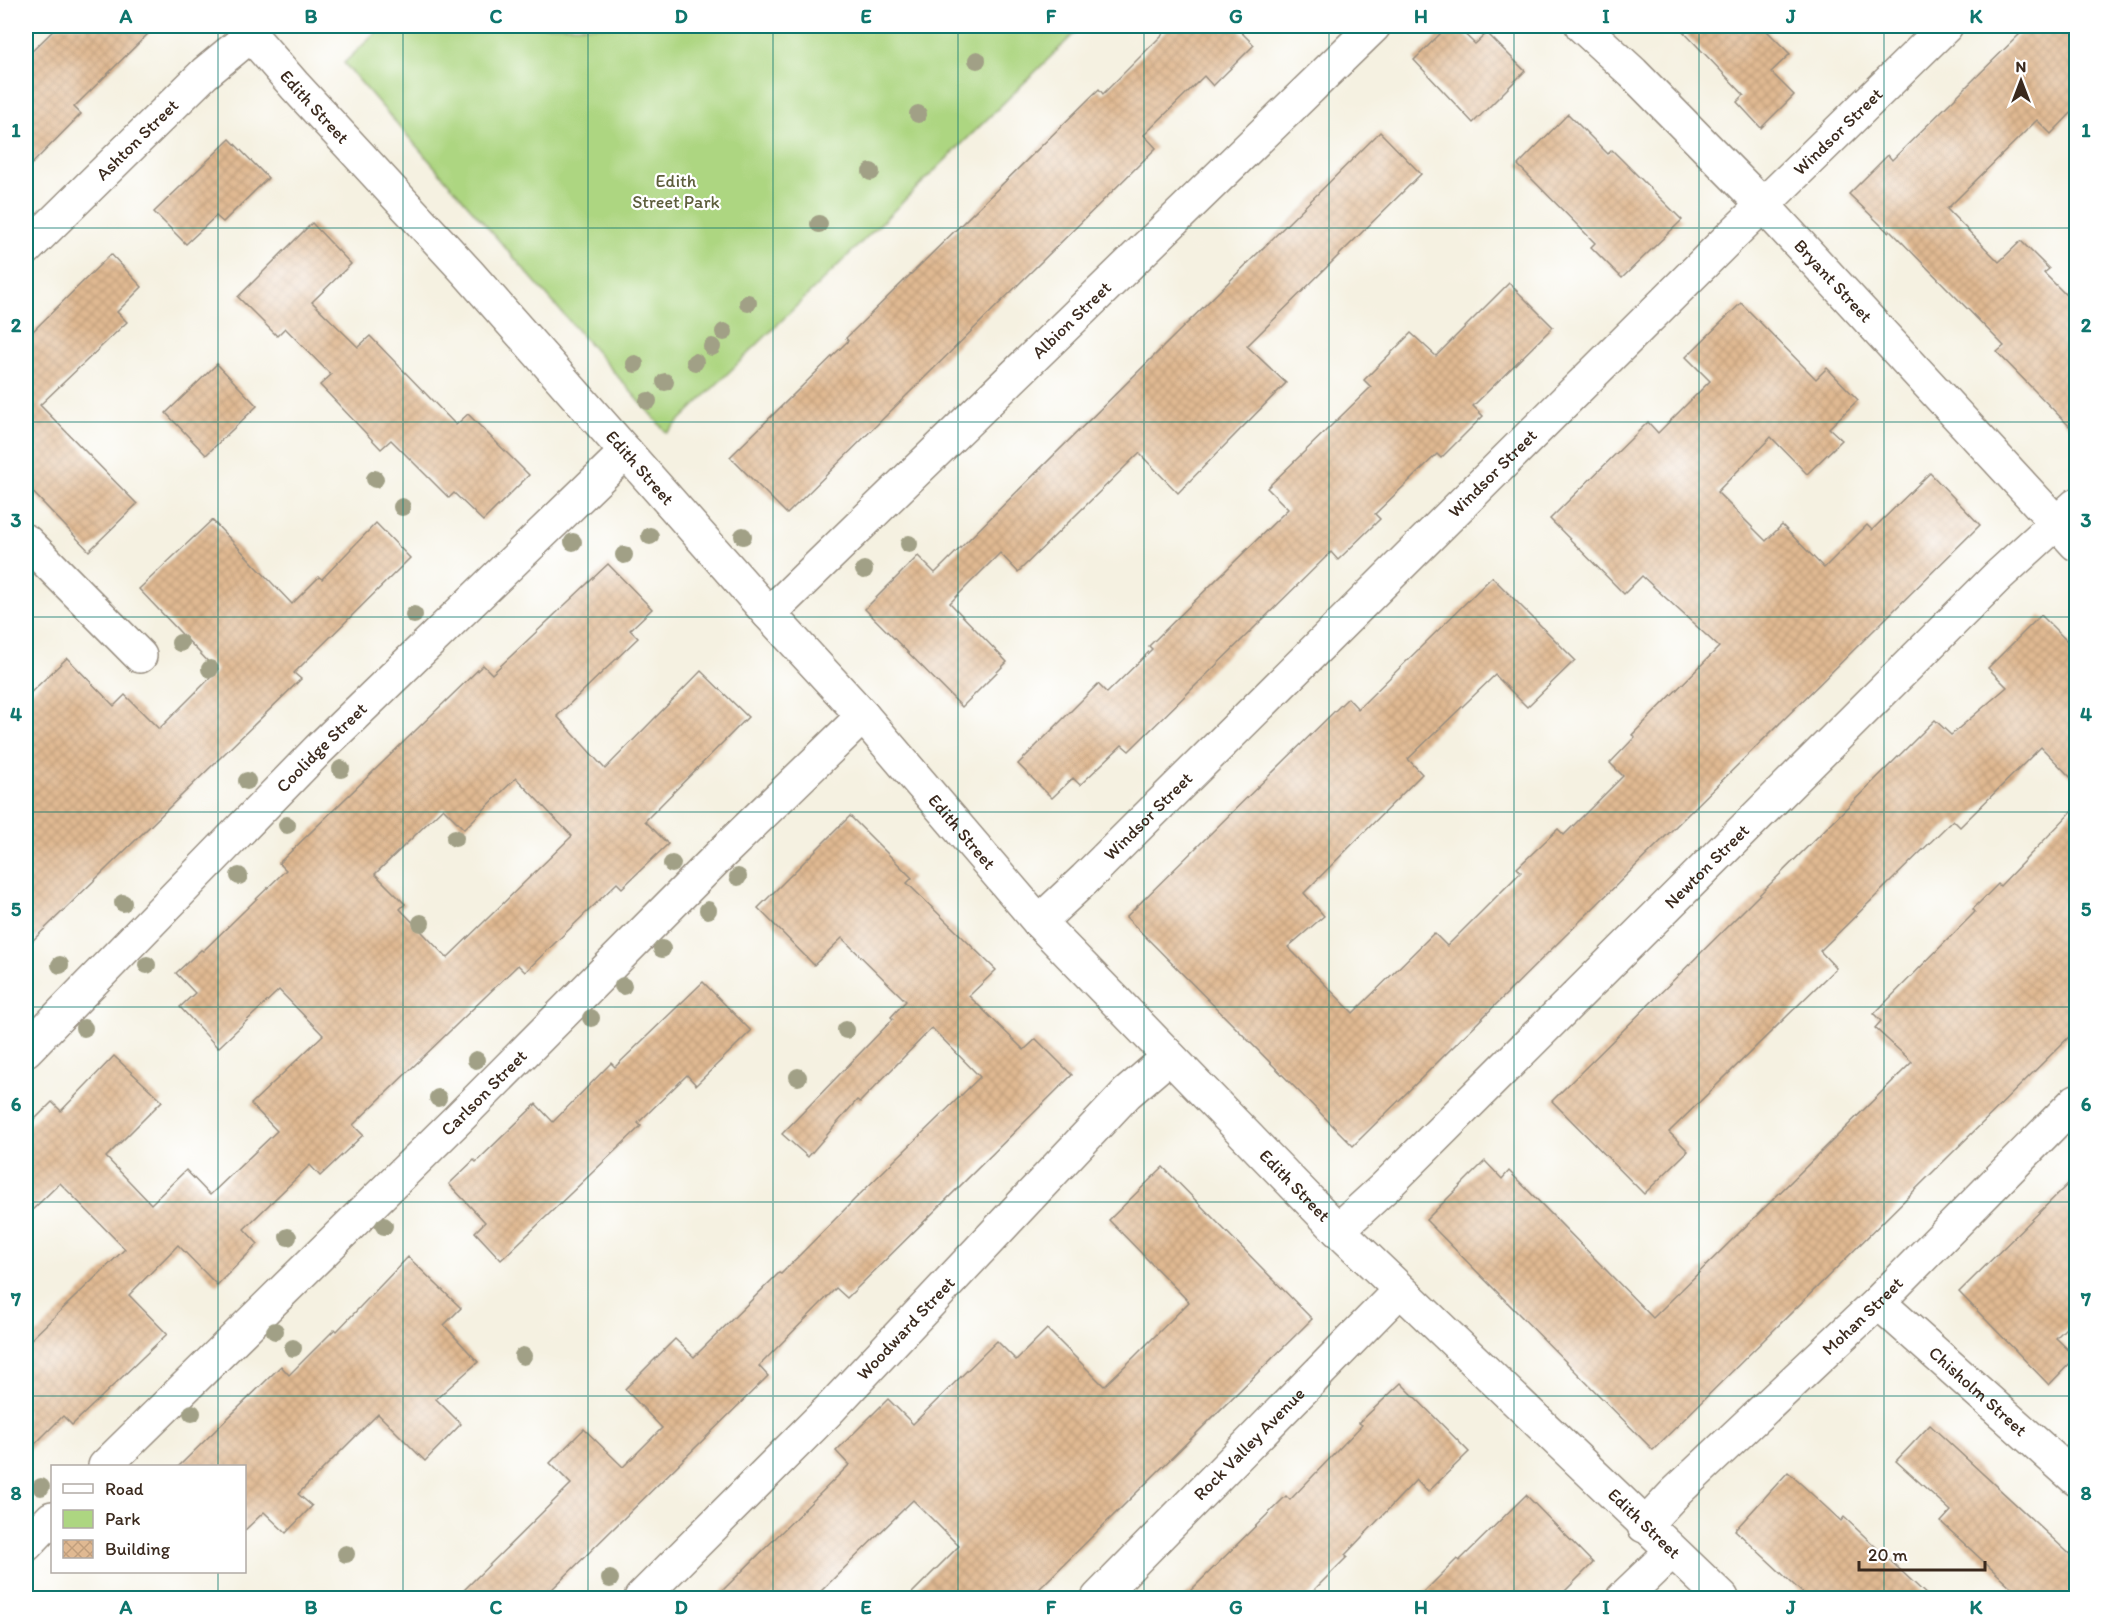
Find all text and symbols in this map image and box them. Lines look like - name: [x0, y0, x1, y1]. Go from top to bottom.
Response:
- text: A: [119, 4, 133, 28]
- text: B: [305, 4, 318, 28]
- text: C: [490, 4, 503, 28]
- text: D: [674, 4, 688, 28]
- text: E: [860, 4, 872, 28]
- text: F: [1046, 4, 1057, 28]
- text: G: [1229, 4, 1243, 28]
- text: H: [1414, 4, 1428, 28]
- text: I: [1602, 4, 1610, 28]
- text: J: [1785, 4, 1796, 28]
- text: K: [1970, 4, 1984, 28]
- north arrow: [1991, 51, 2051, 111]
- text: N: [2016, 57, 2026, 76]
- street label: Edith Street: [275, 65, 354, 149]
- street label: Windsor Street: [1789, 83, 1887, 180]
- street label: Ashton Street: [91, 94, 183, 185]
- text: 1: [11, 118, 21, 142]
- text: 1: [2081, 118, 2091, 142]
- park label: Edith Street Park: [632, 170, 720, 213]
- street label: Bryant Street: [1789, 235, 1877, 327]
- street label: Albion Street: [1027, 276, 1116, 363]
- text: 2: [11, 313, 22, 337]
- text: 2: [2081, 313, 2092, 337]
- street label: Windsor Street: [1444, 424, 1542, 522]
- street label: Edith Street: [601, 426, 679, 510]
- text: 3: [11, 508, 22, 532]
- text: 3: [2081, 508, 2092, 532]
- street label: Coolidge Street: [272, 698, 372, 797]
- text: 4: [10, 702, 22, 726]
- text: 4: [2080, 702, 2092, 726]
- street label: Windsor Street: [1099, 767, 1197, 865]
- street label: Edith Street: [924, 789, 1000, 874]
- street label: Newton Street: [1660, 819, 1754, 913]
- text: 5: [11, 897, 22, 921]
- text: 5: [2081, 897, 2092, 921]
- street label: Carlson Street: [436, 1045, 532, 1140]
- text: 6: [11, 1092, 22, 1116]
- text: 6: [2081, 1092, 2092, 1116]
- street label: Edith Street: [1255, 1145, 1335, 1227]
- street label: Woodward Street: [852, 1272, 960, 1385]
- street label: Mohan Street: [1817, 1272, 1908, 1360]
- text: 7: [10, 1287, 21, 1311]
- text: 7: [2080, 1287, 2091, 1311]
- street label: Chisholm Street: [1924, 1342, 2032, 1441]
- street label: Rock Valley Avenue: [1189, 1383, 1309, 1505]
- legend: [51, 1465, 246, 1573]
- text: Road: [105, 1478, 144, 1500]
- text: 8: [11, 1481, 22, 1505]
- text: 8: [2081, 1481, 2092, 1505]
- street label: Edith Street: [1603, 1483, 1685, 1564]
- text: Park: [105, 1508, 140, 1530]
- scale bar: [1859, 1534, 1985, 1572]
- text: Building: [105, 1538, 171, 1560]
- text: 20 m: [1868, 1544, 1908, 1566]
- text: A: [119, 1595, 133, 1619]
- text: B: [305, 1595, 318, 1619]
- text: C: [490, 1595, 503, 1619]
- text: D: [674, 1595, 688, 1619]
- text: E: [860, 1595, 872, 1619]
- text: F: [1046, 1595, 1057, 1619]
- text: G: [1229, 1595, 1243, 1619]
- text: H: [1414, 1595, 1428, 1619]
- text: I: [1602, 1595, 1610, 1619]
- text: J: [1785, 1595, 1796, 1619]
- text: K: [1970, 1595, 1984, 1619]

